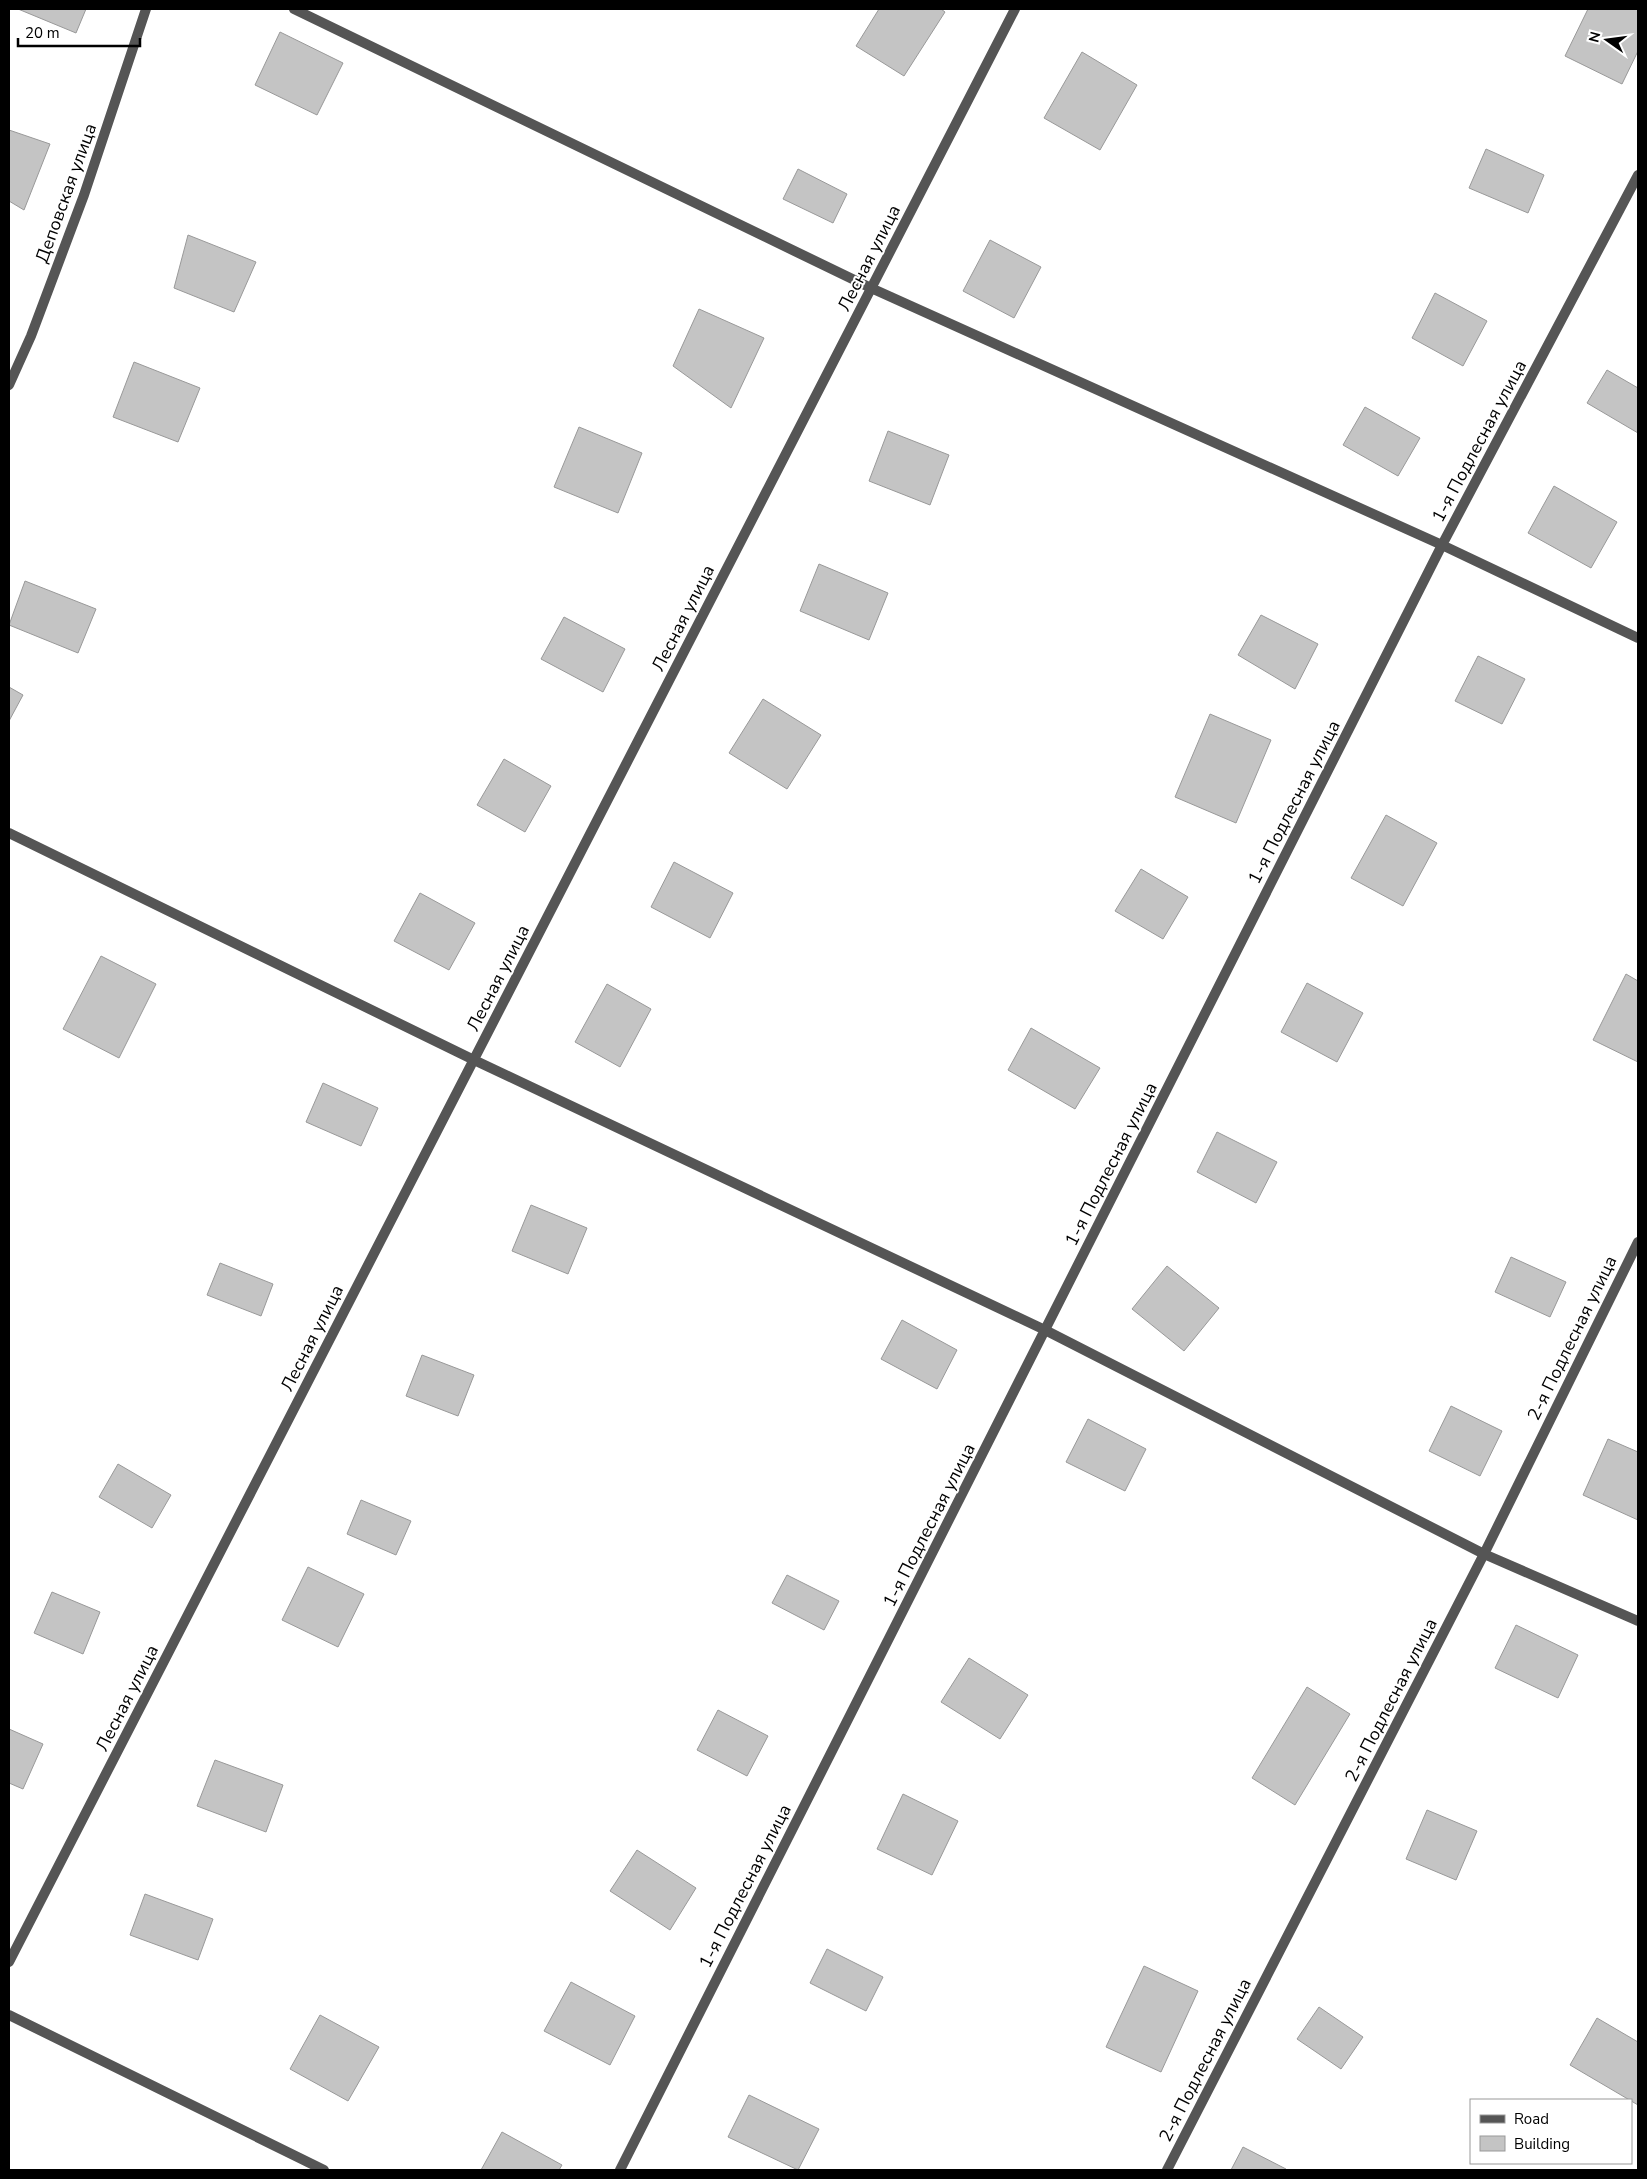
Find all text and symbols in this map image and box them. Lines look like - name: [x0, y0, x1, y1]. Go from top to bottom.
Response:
- scale bar: [18, 15, 140, 47]
- north arrow: [1582, 15, 1632, 65]
- text: 20 m: [25, 23, 60, 43]
- text: N: [1584, 30, 1605, 44]
- street label: Деповская улица: [30, 120, 102, 266]
- street label: Лесная улица: [832, 201, 906, 315]
- street label: 1-я Подлесная улица: [1426, 356, 1532, 526]
- street label: Лесная улица: [646, 561, 720, 675]
- street label: 1-я Подлесная улица: [1242, 716, 1346, 888]
- street label: Лесная улица: [461, 921, 535, 1035]
- street label: 1-я Подлесная улица: [1059, 1078, 1163, 1250]
- street label: 2-я Подлесная улица: [1522, 1252, 1622, 1424]
- street label: Лесная улица: [275, 1281, 349, 1395]
- street label: 1-я Подлесная улица: [877, 1439, 981, 1611]
- street label: 2-я Подлесная улица: [1339, 1614, 1443, 1786]
- street label: Лесная улица: [90, 1641, 164, 1755]
- street label: 1-я Подлесная улица: [693, 1800, 797, 1972]
- street label: 2-я Подлесная улица: [1153, 1974, 1257, 2146]
- legend: [1470, 2099, 1632, 2164]
- text: Road: [1514, 2109, 1549, 2129]
- text: Building: [1514, 2134, 1570, 2154]

